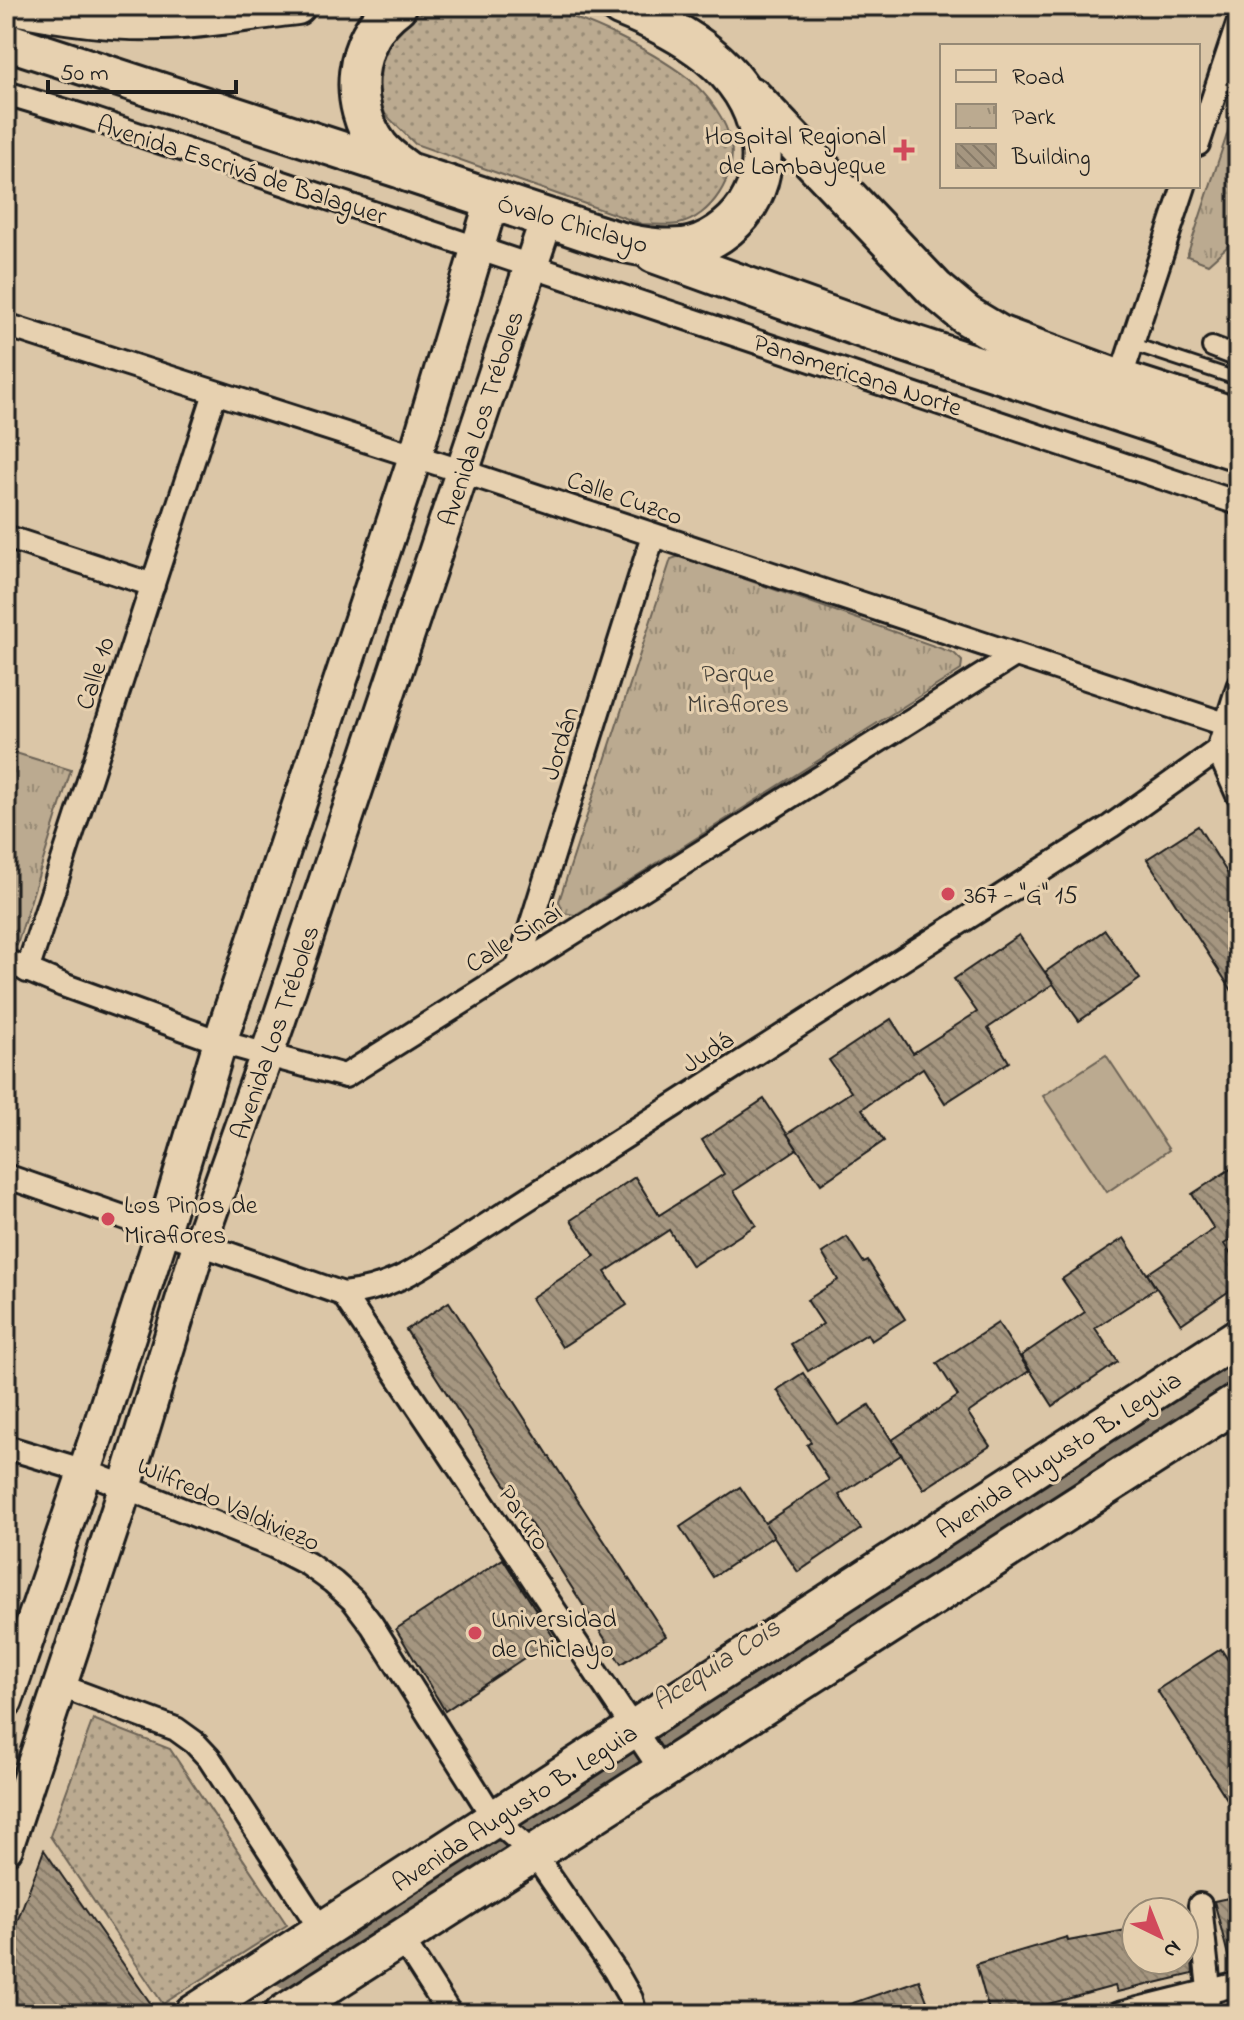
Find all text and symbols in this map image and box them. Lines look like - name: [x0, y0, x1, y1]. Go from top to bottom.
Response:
- scale bar: [48, 44, 236, 94]
- legend: [940, 44, 1200, 188]
- text: 50 m: [60, 57, 109, 92]
- text: Road: [1012, 61, 1065, 96]
- text: Park: [1012, 101, 1056, 136]
- street label: Avenida Escrivá de Balaguer: [91, 107, 392, 237]
- place label: Hospital Regional de Lambayeque: [705, 119, 886, 187]
- marker: Hospital Regional de Lambayeque: [893, 139, 915, 161]
- text: Building: [1011, 141, 1091, 176]
- street label: Óvalo Chiclayo: [492, 186, 652, 266]
- street label: Avenida Los Tréboles: [430, 306, 536, 531]
- street label: Panamericana Norte: [748, 325, 967, 429]
- street label: Calle Cuzco: [561, 462, 687, 537]
- street label: Calle 10: [67, 633, 126, 715]
- park label: Parque Miraflores: [687, 657, 789, 725]
- street label: Jordán: [533, 703, 591, 785]
- place label: 367 - "G" 15: [964, 878, 1078, 916]
- marker: 367 - "G" 15: [939, 885, 957, 903]
- street label: Calle Sinaí: [459, 895, 570, 984]
- street label: Avenida Los Tréboles: [222, 921, 331, 1145]
- street label: Judá: [675, 1023, 742, 1085]
- place label: Los Pinos de Miraflores: [124, 1188, 258, 1256]
- marker: Los Pinos de Miraflores: [99, 1210, 117, 1228]
- street label: Avenida Augusto B. Leguia: [929, 1363, 1190, 1550]
- street label: Wilfredo Valdiviezo: [130, 1448, 325, 1563]
- street label: Paruro: [487, 1478, 558, 1559]
- place label: Universidad de Chiclayo: [491, 1602, 617, 1670]
- water label: Acequia Cois: [644, 1609, 790, 1723]
- marker: Universidad de Chiclayo: [466, 1624, 484, 1642]
- street label: Avenida Augusto B. Leguia: [385, 1716, 646, 1903]
- north arrow: [1120, 1896, 1200, 1976]
- text: N: [1155, 1932, 1188, 1965]

